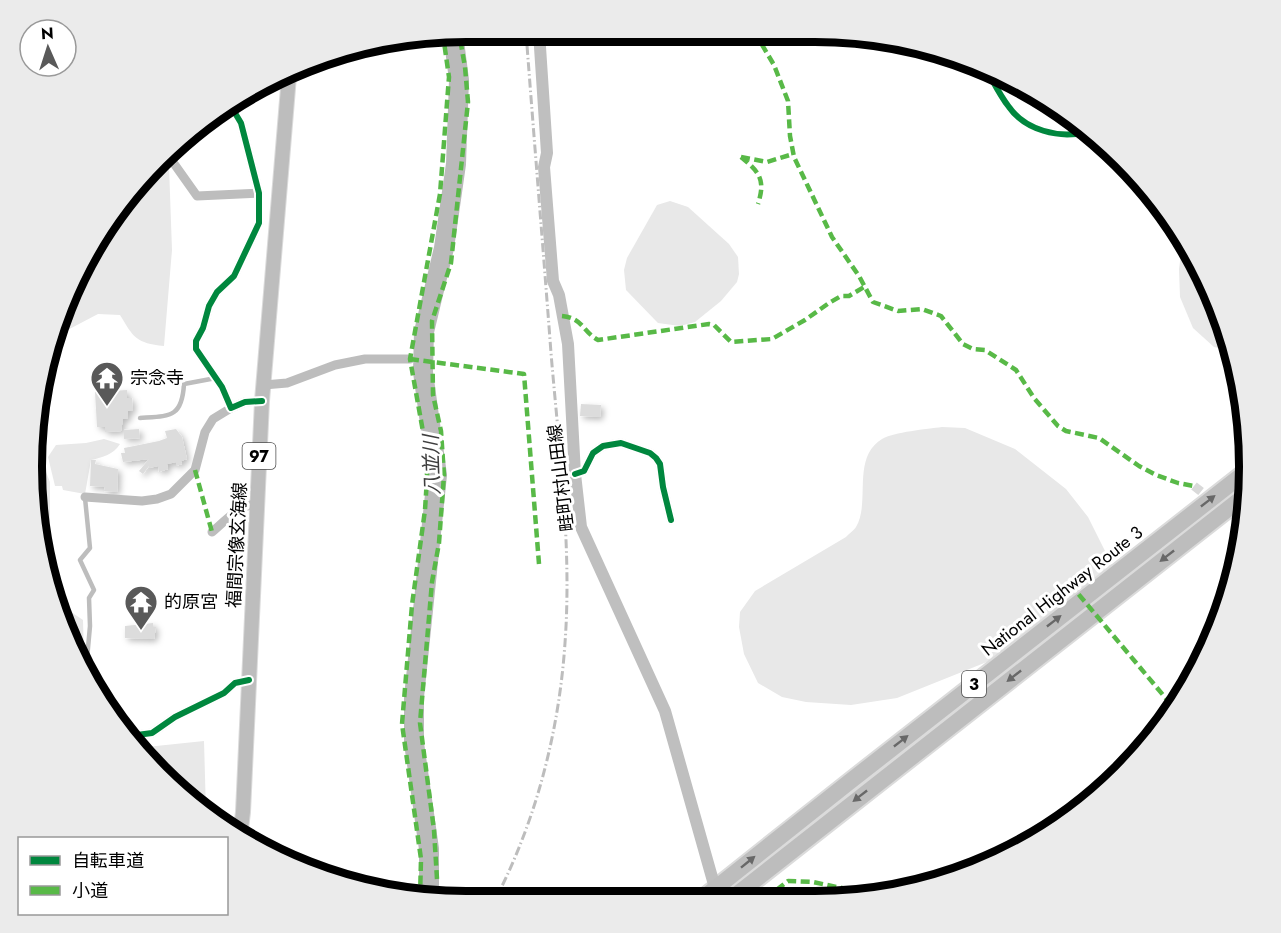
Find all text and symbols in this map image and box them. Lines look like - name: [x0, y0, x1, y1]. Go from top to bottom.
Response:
- north arrow: [18, 18, 78, 78]
- text: N: [40, 22, 54, 45]
- temple icon: 宗念寺: [89, 360, 125, 407]
- place label: 宗念寺: [130, 365, 184, 391]
- street label: 畦町村山田線: [542, 423, 580, 533]
- water label: 八並川: [416, 433, 448, 495]
- road number: 97: [242, 443, 276, 469]
- street label: 福間宗像玄海線: [221, 481, 253, 609]
- one-way arrow: [1201, 496, 1216, 508]
- street label: National Highway Route 3: [976, 520, 1148, 662]
- one-way arrow: [1160, 549, 1175, 561]
- temple icon: 的原宮: [123, 584, 159, 631]
- place label: 的原宮: [164, 589, 218, 615]
- one-way arrow: [1047, 615, 1062, 627]
- one-way arrow: [1006, 669, 1021, 681]
- road number: 3: [962, 671, 986, 697]
- one-way arrow: [893, 735, 909, 748]
- one-way arrow: [852, 789, 868, 802]
- legend: [18, 837, 228, 915]
- text: 自転車道: [72, 848, 144, 874]
- one-way arrow: [740, 856, 755, 869]
- text: 小道: [72, 878, 108, 904]

